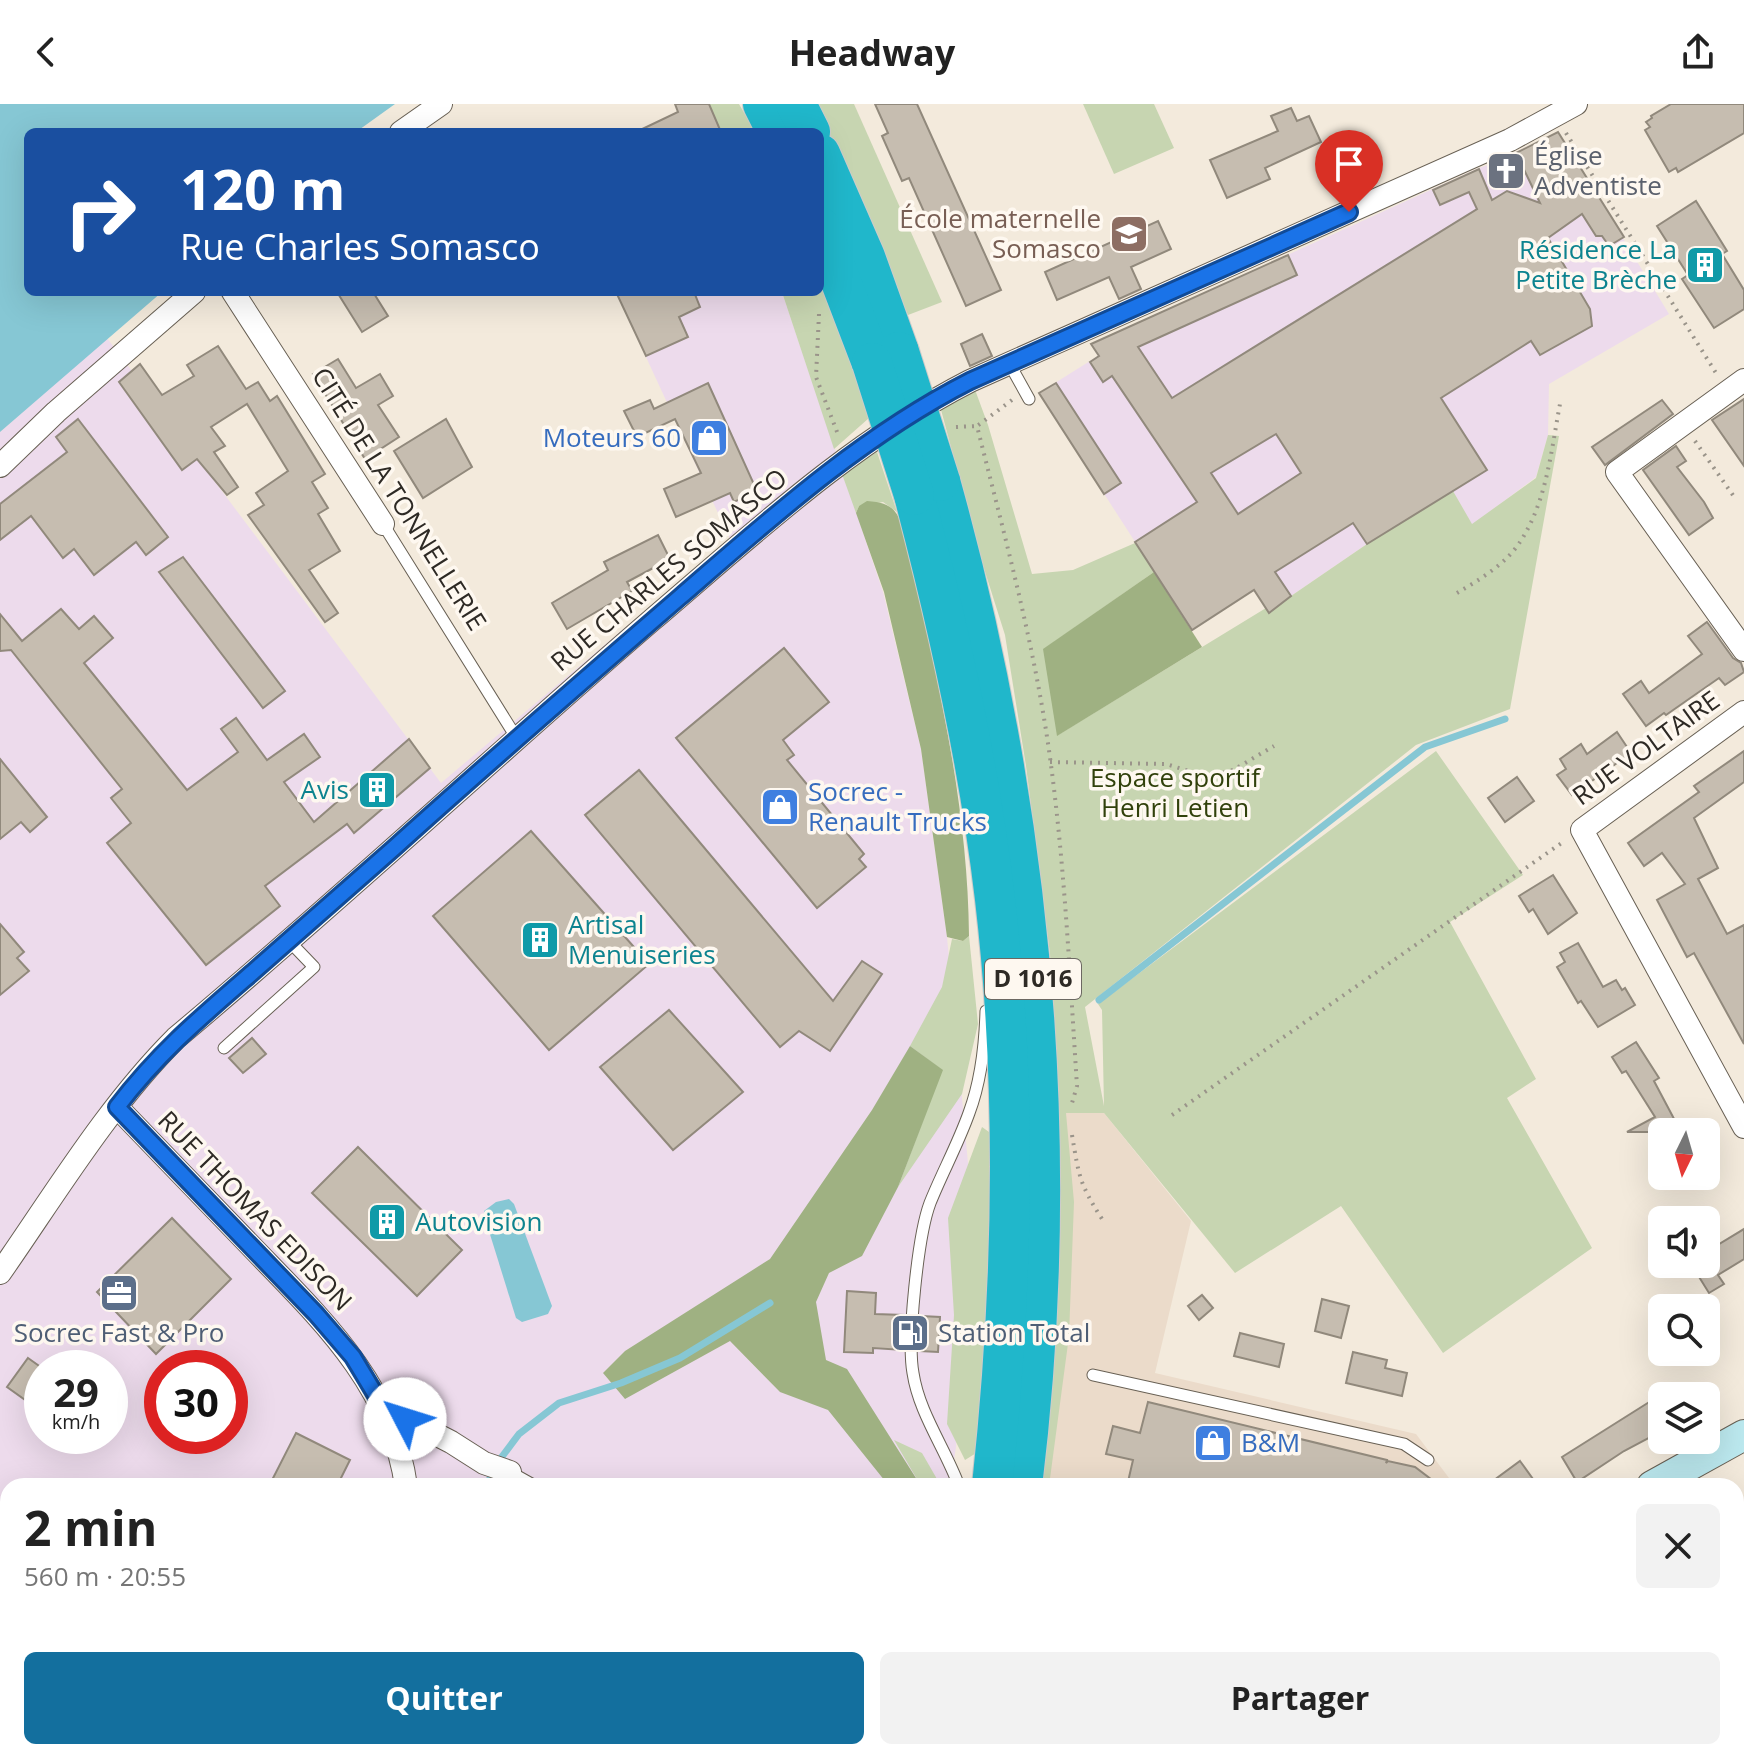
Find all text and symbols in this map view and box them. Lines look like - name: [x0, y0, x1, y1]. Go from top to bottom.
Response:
- text: Headway: [789, 28, 955, 77]
- icon: back: [24, 30, 68, 74]
- icon: share: [1676, 30, 1720, 74]
- pin: [1315, 130, 1383, 212]
- place label: Église Adventiste: [1534, 137, 1662, 203]
- icon: arrive: [1327, 142, 1371, 186]
- text: 120 m: [180, 150, 346, 226]
- church icon: Église Adventiste: [1485, 150, 1527, 192]
- icon: right: [48, 160, 152, 264]
- place label: École maternelle Somasco: [899, 200, 1101, 266]
- school or university icon: École maternelle Somasco: [1108, 213, 1150, 255]
- text: Rue Charles Somasco: [180, 222, 540, 271]
- place label: Résidence La Petite Brèche: [1515, 231, 1677, 297]
- building icon: Résidence La Petite Brèche: [1684, 244, 1726, 286]
- street label: CITÉ DE LA TONNELLERIE: [304, 360, 496, 637]
- shop icon: Moteurs 60: [688, 417, 730, 459]
- place label: Moteurs 60: [543, 419, 681, 455]
- street label: RUE CHARLES SOMASCO: [542, 460, 794, 679]
- street label: RUE VOLTAIRE: [1564, 681, 1726, 813]
- park label: Espace sportif Henri Letien: [1090, 759, 1261, 825]
- building icon: Avis: [356, 769, 398, 811]
- place label: Avis: [301, 771, 349, 807]
- place label: Socrec - Renault Trucks: [808, 773, 987, 839]
- shop icon: Socrec - Renault Trucks: [759, 786, 801, 828]
- place label: Artisal Menuiseries: [568, 906, 716, 972]
- building icon: Artisal Menuiseries: [519, 919, 561, 961]
- road number: D 1016: [985, 959, 1081, 999]
- street label: RUE THOMAS EDISON: [151, 1102, 361, 1318]
- north arrow: [1648, 1118, 1720, 1190]
- map controls: [1648, 1118, 1720, 1454]
- building icon: Autovision: [366, 1201, 408, 1243]
- place label: Autovision: [415, 1203, 542, 1239]
- button: sound: [1648, 1206, 1720, 1278]
- office icon: Socrec Fast & Pro: [98, 1272, 140, 1314]
- button: search: [1648, 1294, 1720, 1366]
- fuel station icon: Station Total: [889, 1312, 931, 1354]
- place label: Socrec Fast & Pro: [14, 1314, 224, 1350]
- place label: Station Total: [938, 1314, 1090, 1350]
- speed limit sign: 30: [144, 1350, 248, 1454]
- text: 29: [53, 1364, 99, 1419]
- position arrow: [363, 1377, 447, 1461]
- button: layers: [1648, 1382, 1720, 1454]
- text: km/h: [52, 1408, 100, 1435]
- shop icon: B&M: [1192, 1422, 1234, 1464]
- place label: B&M: [1241, 1424, 1300, 1460]
- text: 2 min: [24, 1495, 157, 1560]
- button: close: [1636, 1504, 1720, 1588]
- text: 560 m · 20:55: [24, 1558, 186, 1594]
- button: Quitter: [24, 1652, 864, 1744]
- button: Partager: [880, 1652, 1720, 1744]

